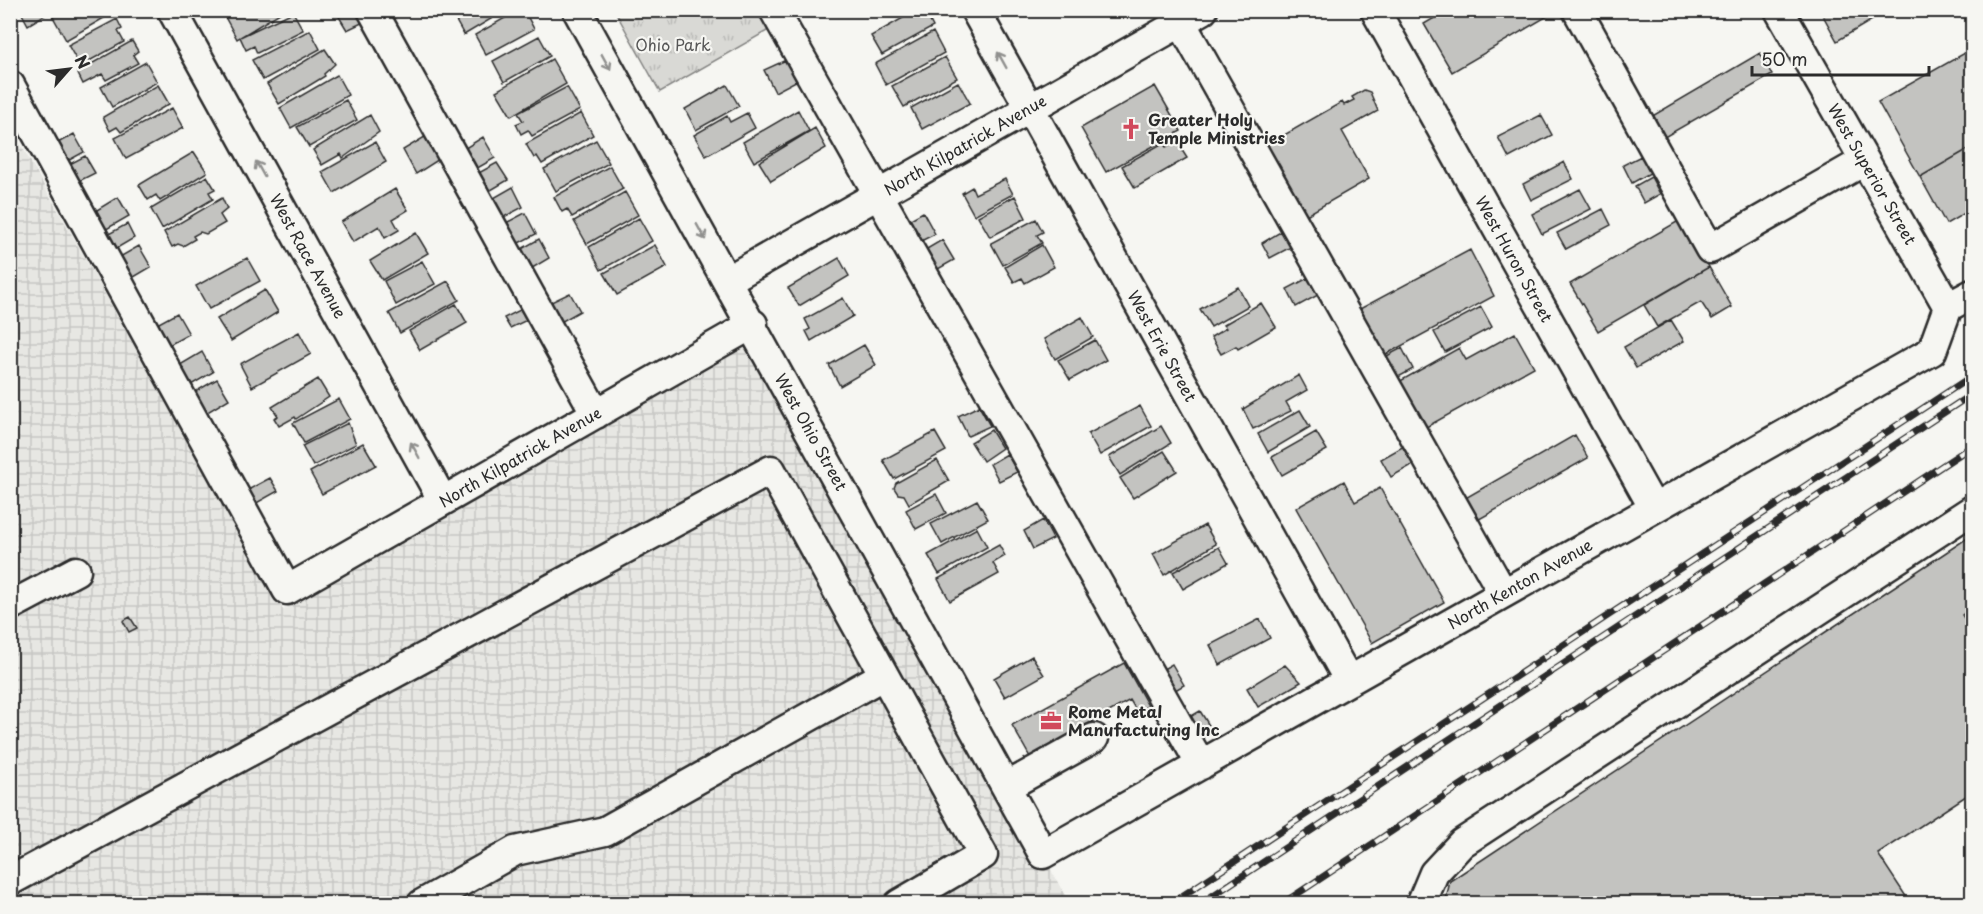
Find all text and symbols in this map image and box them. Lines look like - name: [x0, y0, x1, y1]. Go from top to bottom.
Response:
- park label: Ohio Park: [635, 32, 711, 56]
- north arrow: [39, 39, 99, 99]
- scale bar: [1752, 39, 1929, 77]
- text: 50 m: [1761, 45, 1808, 72]
- text: N: [70, 50, 97, 73]
- one-way arrow: [601, 52, 612, 70]
- one-way arrow: [996, 52, 1008, 69]
- street label: North Kilpatrick Avenue: [879, 88, 1050, 200]
- street label: West Superior Street: [1823, 98, 1923, 249]
- place label: Greater Holy Temple Ministries: [1148, 107, 1285, 149]
- church icon: Greater Holy Temple Ministries: [1119, 117, 1143, 141]
- one-way arrow: [254, 161, 266, 178]
- street label: West Race Avenue: [265, 189, 353, 323]
- street label: West Huron Street: [1470, 191, 1560, 326]
- one-way arrow: [695, 223, 707, 240]
- street label: West Erie Street: [1122, 285, 1204, 406]
- street label: West Ohio Street: [770, 368, 854, 495]
- street label: North Kilpatrick Avenue: [434, 400, 605, 512]
- one-way arrow: [409, 442, 421, 459]
- street label: North Kenton Avenue: [1443, 532, 1597, 634]
- place label: Rome Metal Manufacturing Inc: [1068, 699, 1220, 741]
- office icon: Rome Metal Manufacturing Inc: [1039, 709, 1063, 733]

